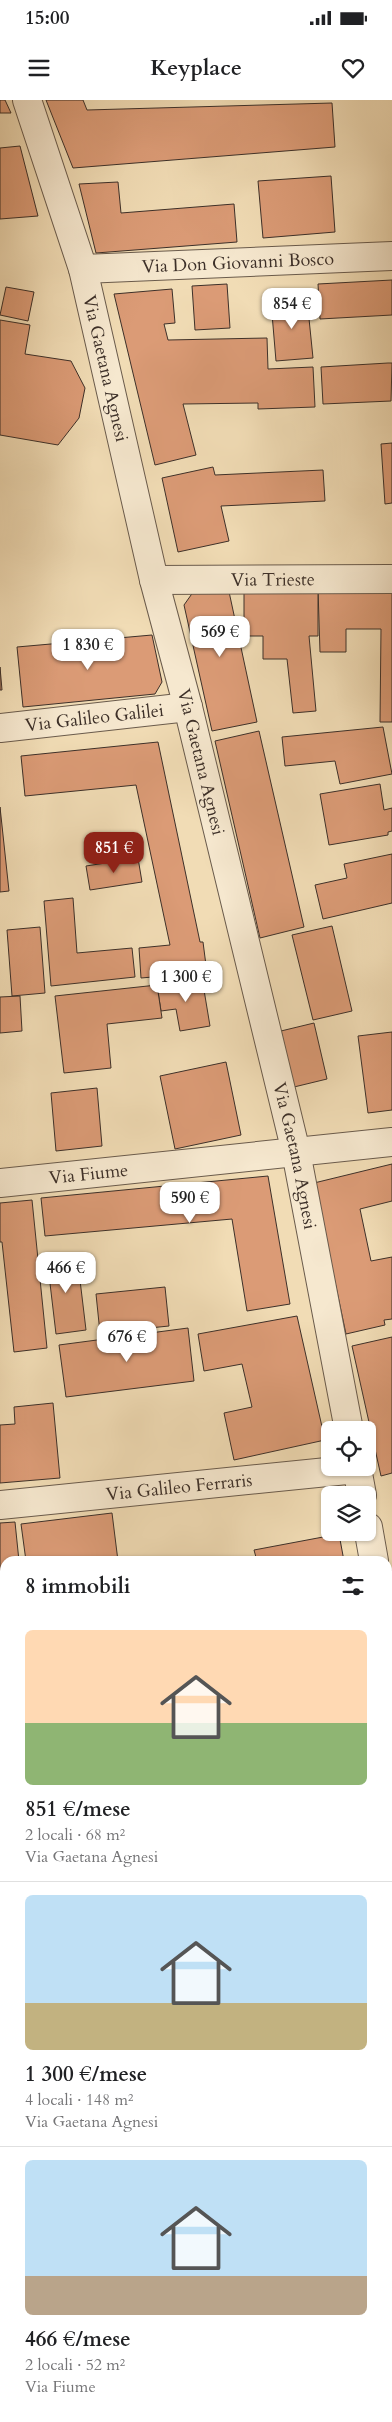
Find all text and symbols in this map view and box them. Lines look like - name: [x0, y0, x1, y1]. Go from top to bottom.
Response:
- text: 15:00: [25, 5, 69, 31]
- text: Keyplace: [150, 53, 242, 83]
- icon: menu: [25, 54, 53, 82]
- icon: heart: [339, 54, 367, 82]
- street label: Via Don Giovanni Bosco: [141, 246, 335, 280]
- pin: 854 €: [257, 288, 327, 330]
- street label: Via Gaetana Agnesi: [76, 293, 134, 444]
- text: 854 €: [273, 293, 311, 315]
- street label: Via Trieste: [231, 567, 315, 593]
- pin: 569 €: [185, 616, 255, 658]
- text: 569 €: [201, 621, 239, 643]
- pin: 1 830 €: [42, 628, 134, 671]
- text: 1 830 €: [63, 634, 113, 656]
- street label: Via Gaetana Agnesi: [171, 686, 231, 838]
- street label: Via Galileo Galilei: [24, 698, 165, 738]
- pin: 851 €: [79, 832, 149, 874]
- text: 851 €: [95, 837, 133, 859]
- pin: 1 300 €: [140, 960, 232, 1003]
- text: 1 300 €: [161, 966, 211, 988]
- street label: Via Gaetana Agnesi: [267, 1080, 322, 1232]
- street label: Via Fiume: [48, 1158, 129, 1191]
- pin: 590 €: [155, 1182, 225, 1224]
- text: 590 €: [171, 1187, 209, 1209]
- pin: 466 €: [31, 1252, 101, 1294]
- text: 466 €: [47, 1257, 85, 1279]
- pin: 676 €: [92, 1320, 162, 1363]
- text: 676 €: [108, 1326, 146, 1348]
- map controls: [321, 1421, 376, 1541]
- button: locate: [321, 1421, 376, 1476]
- street label: Via Galileo Ferraris: [105, 1468, 254, 1507]
- button: layers: [321, 1486, 376, 1541]
- text: 8 immobili: [25, 1572, 131, 1601]
- icon: filters: [339, 1572, 367, 1600]
- icon: home: [151, 1662, 241, 1752]
- text: 851 €/mese: [25, 1795, 131, 1824]
- text: 2 locali · 68 m²: [25, 1824, 125, 1846]
- text: Via Gaetana Agnesi: [25, 1846, 158, 1868]
- icon: home: [151, 1928, 241, 2018]
- text: 1 300 €/mese: [25, 2060, 147, 2089]
- text: 4 locali · 148 m²: [25, 2089, 133, 2111]
- text: Via Gaetana Agnesi: [25, 2111, 158, 2133]
- icon: home: [151, 2193, 241, 2283]
- text: 466 €/mese: [25, 2325, 131, 2354]
- text: 2 locali · 52 m²: [25, 2354, 125, 2376]
- text: Via Fiume: [25, 2376, 96, 2398]

